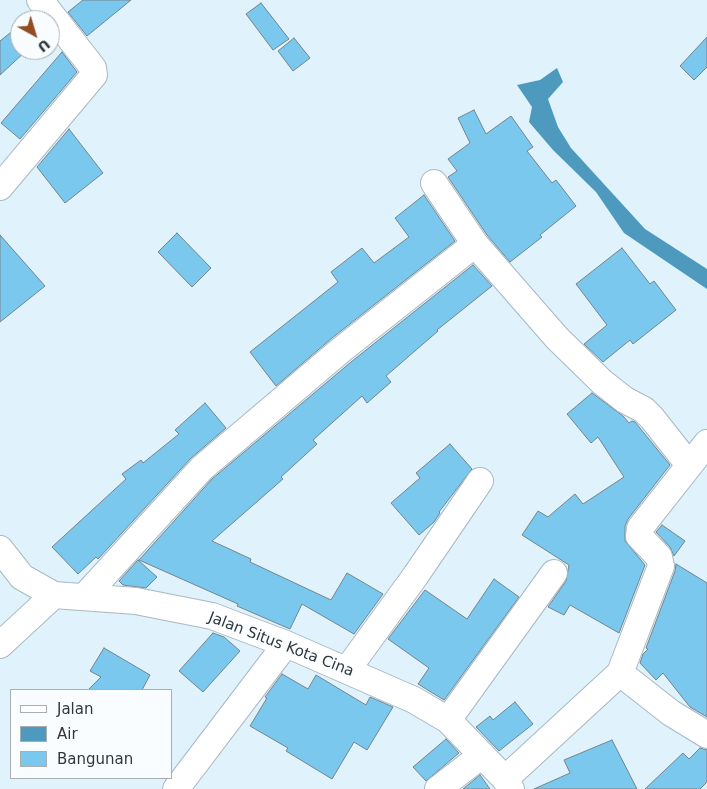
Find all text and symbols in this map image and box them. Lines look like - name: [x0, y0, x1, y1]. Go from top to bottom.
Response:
- north arrow: [10, 10, 60, 60]
- text: U: [34, 36, 53, 56]
- street label: Jalan Situs Kota Cina: [206, 609, 356, 681]
- legend: [10, 689, 172, 779]
- text: Jalan: [57, 700, 93, 718]
- text: Air: [57, 725, 78, 743]
- text: Bangunan: [57, 750, 133, 768]

